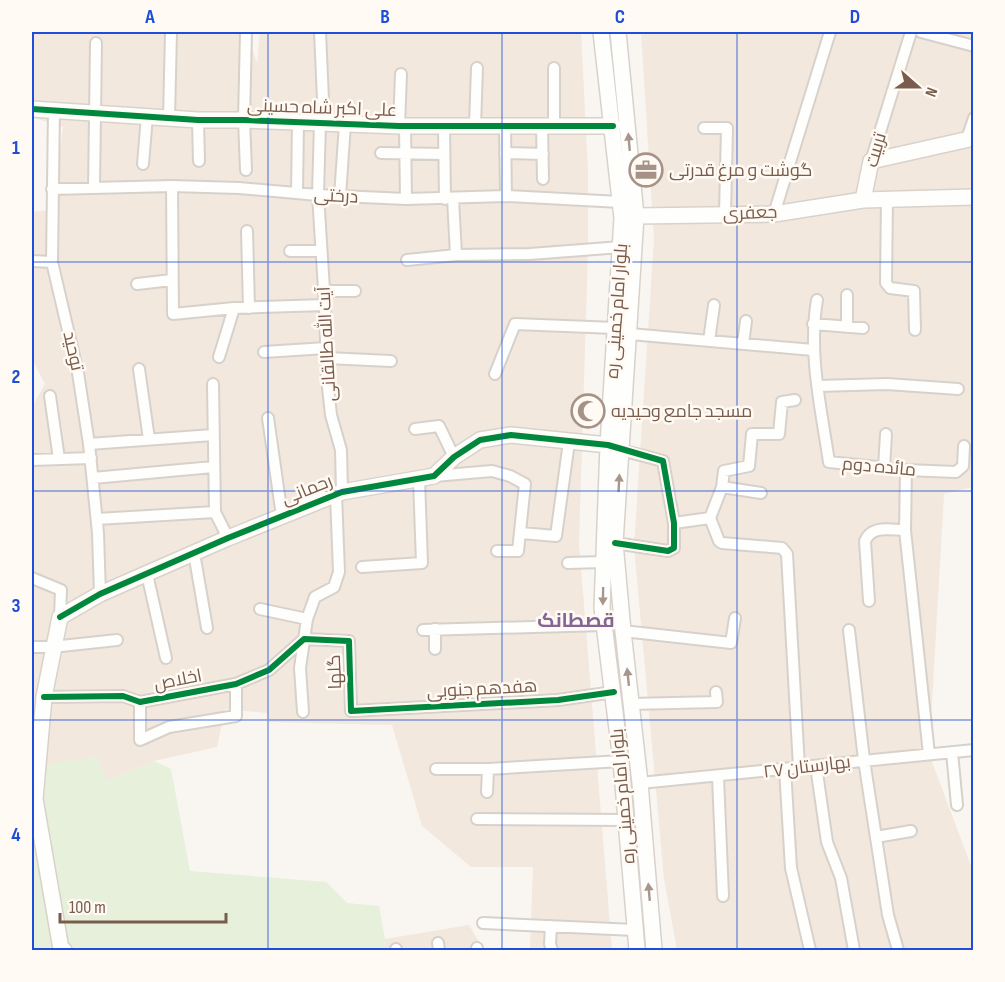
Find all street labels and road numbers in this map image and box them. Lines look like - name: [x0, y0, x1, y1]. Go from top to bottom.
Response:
- street label: علی اکبر شاه حسینی: [247, 95, 397, 121]
- street label: تربیت: [861, 130, 891, 170]
- street label: درختی: [313, 184, 359, 208]
- street label: جعفری: [722, 202, 778, 224]
- street label: بلوار امام خمینی ره: [602, 243, 633, 380]
- street label: آیت الله طالقانی: [311, 286, 340, 402]
- street label: توحید: [58, 329, 88, 373]
- street label: مائده دوم: [841, 453, 917, 482]
- street label: رحمانی: [279, 470, 335, 510]
- street label: گلها: [324, 654, 346, 690]
- street label: اخلاص: [152, 665, 204, 695]
- street label: هفدهم جنوبی: [426, 676, 538, 703]
- street label: بلوار امام خمینی ره: [607, 727, 640, 865]
- street label: بهارستان ۲۷: [762, 751, 852, 783]

